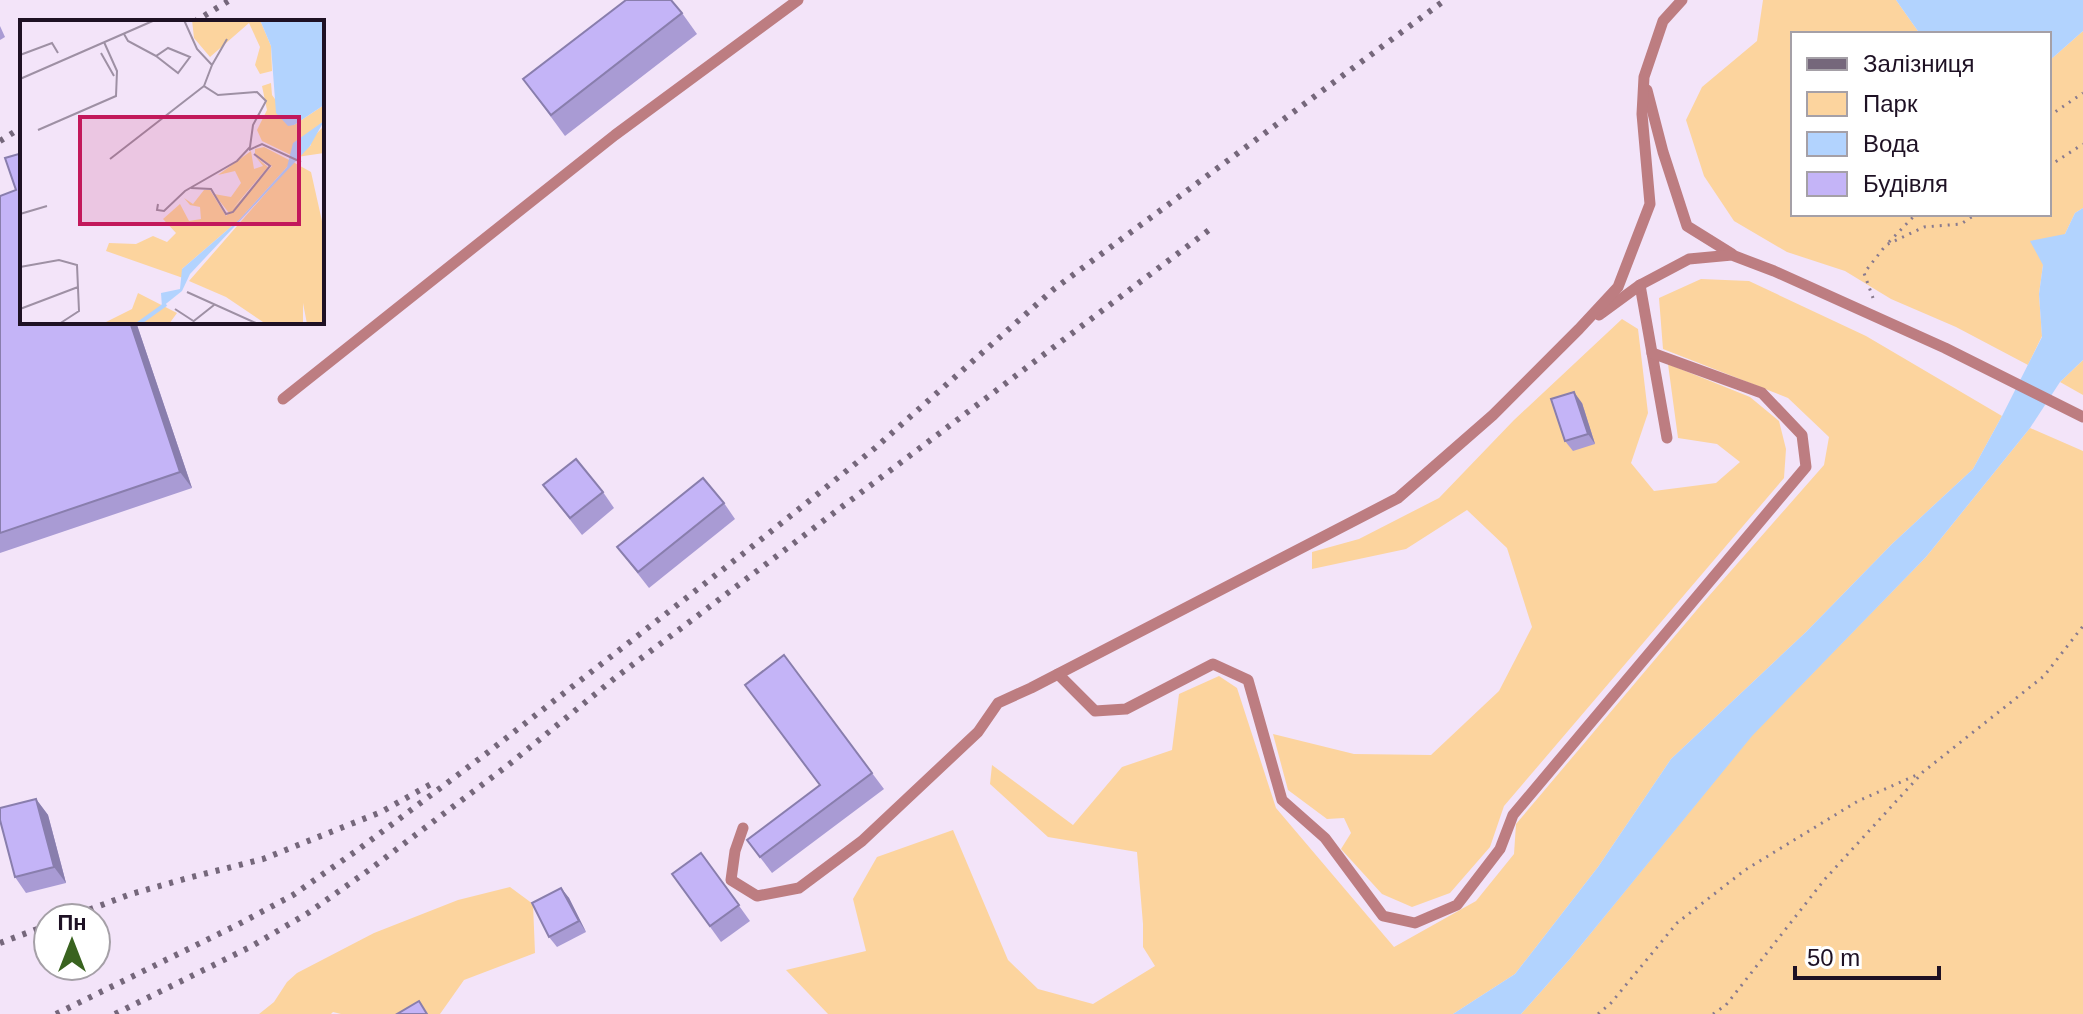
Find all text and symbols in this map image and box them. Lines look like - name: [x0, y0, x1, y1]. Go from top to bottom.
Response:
- inset map: [20, 20, 324, 324]
- legend: [1791, 32, 2051, 216]
- text: Залізниця: [1863, 50, 1975, 77]
- text: Парк: [1863, 90, 1918, 117]
- text: Вода: [1863, 130, 1920, 157]
- text: Будівля: [1863, 170, 1948, 197]
- north arrow: [32, 902, 112, 982]
- text: Пн: [57, 910, 87, 935]
- scale bar: [1795, 930, 1939, 980]
- text: 50 m: [1807, 944, 1860, 971]

